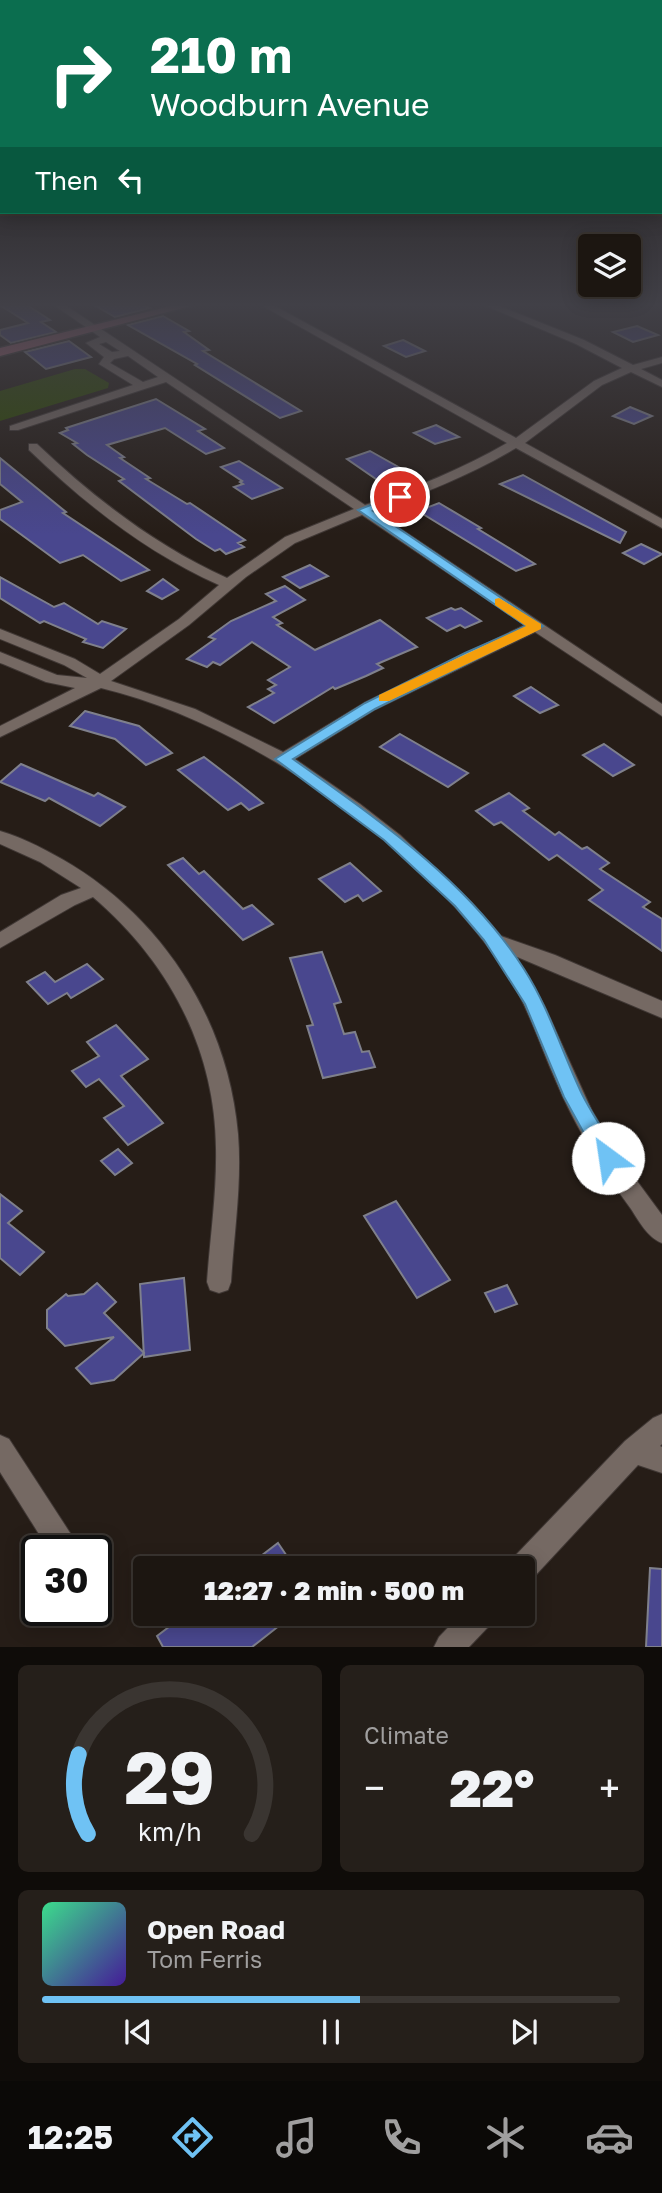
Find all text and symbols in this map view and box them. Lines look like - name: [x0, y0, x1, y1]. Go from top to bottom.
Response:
- text: 210 m: [150, 25, 292, 84]
- icon: right: [35, 28, 126, 119]
- text: Woodburn Avenue: [150, 85, 430, 123]
- icon: left: [112, 161, 150, 199]
- text: Then: [35, 165, 98, 196]
- map controls: [578, 234, 641, 297]
- button: layers: [578, 234, 641, 297]
- pin: [370, 467, 430, 527]
- icon: arrive: [381, 478, 419, 516]
- position arrow: [571, 1121, 645, 1195]
- speed limit sign: 30: [21, 1535, 112, 1626]
- text: 12:27 · 2 min · 500 m: [204, 1575, 464, 1606]
- text: Climate: [364, 1721, 449, 1749]
- text: 29: [125, 1734, 215, 1821]
- text: 22°: [450, 1756, 534, 1818]
- text: −: [364, 1765, 385, 1810]
- text: +: [599, 1765, 620, 1810]
- text: km/h: [138, 1816, 202, 1847]
- text: Open Road: [147, 1914, 285, 1945]
- text: Tom Ferris: [147, 1945, 262, 1973]
- icon: previous: [119, 2013, 157, 2051]
- icon: pause: [312, 2013, 350, 2051]
- icon: next: [505, 2013, 543, 2051]
- icon: directions: [168, 2113, 217, 2162]
- icon: music: [272, 2113, 321, 2162]
- icon: phone: [377, 2113, 426, 2162]
- icon: climate: [481, 2113, 530, 2162]
- icon: car: [585, 2113, 634, 2162]
- text: 12:25: [28, 2118, 113, 2156]

